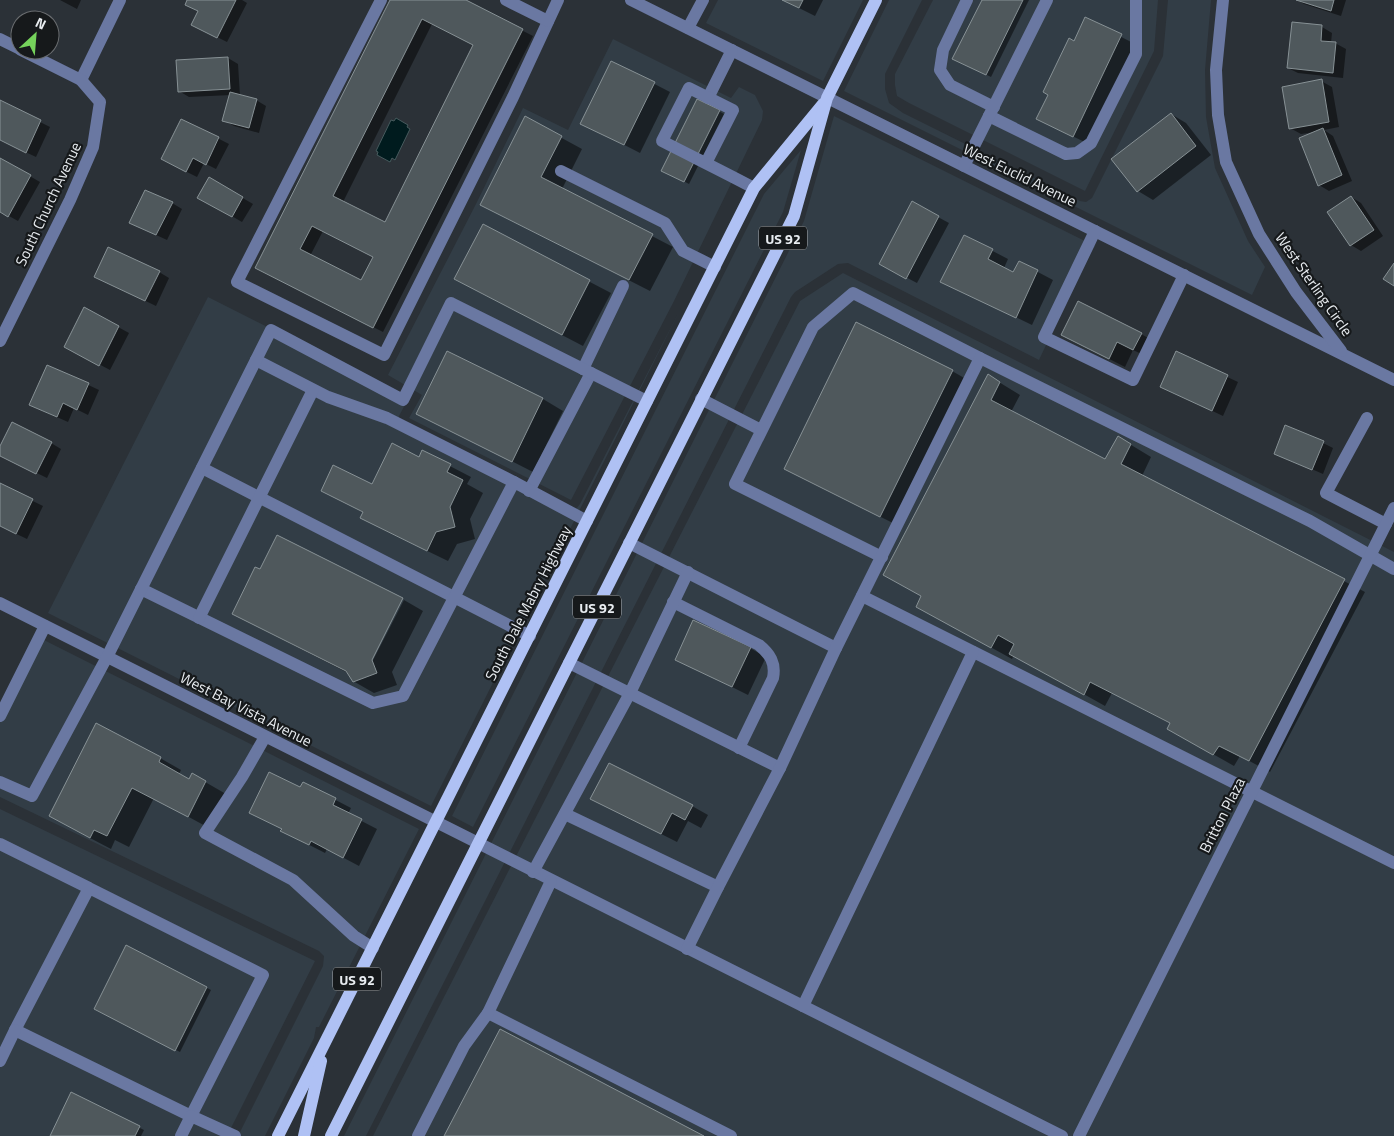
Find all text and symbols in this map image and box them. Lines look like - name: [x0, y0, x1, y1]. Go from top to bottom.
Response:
- north arrow: [10, 10, 60, 60]
- text: N: [32, 11, 50, 34]
- street label: South Church Avenue: [9, 138, 87, 270]
- street label: West Euclid Avenue: [959, 138, 1081, 212]
- road number: US 92: [759, 227, 807, 250]
- street label: West Sterling Circle: [1270, 227, 1358, 341]
- street label: South Dale Mabry Highway: [479, 522, 577, 684]
- road number: US 92: [573, 596, 621, 618]
- street label: West Bay Vista Avenue: [176, 666, 316, 752]
- street label: Britton Plaza: [1193, 773, 1251, 857]
- road number: US 92: [333, 968, 381, 991]

